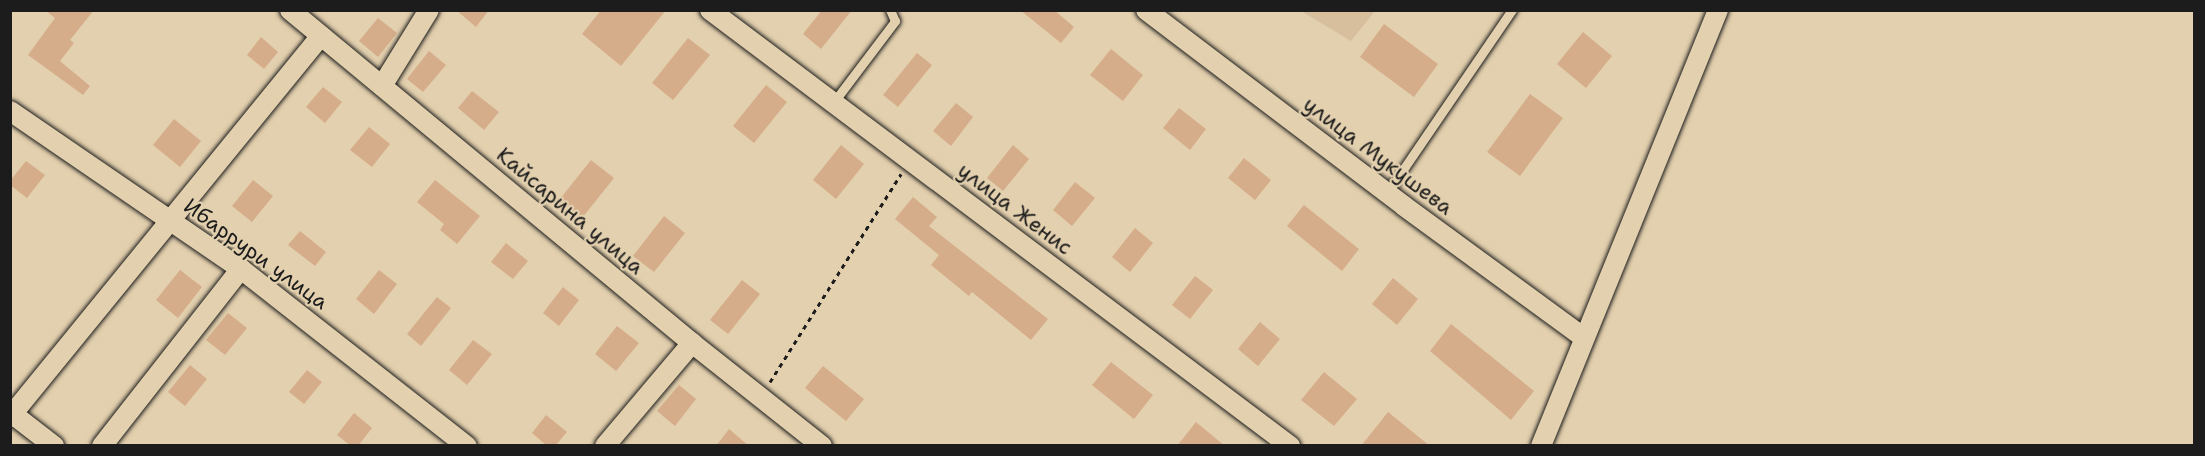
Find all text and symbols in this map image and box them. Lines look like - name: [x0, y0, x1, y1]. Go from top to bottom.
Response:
- street label: улица Мукушева: [1298, 92, 1458, 220]
- street label: Кайсарина улица: [491, 142, 649, 280]
- street label: улица Женис: [953, 158, 1077, 260]
- street label: Ибаррури улица: [179, 193, 333, 315]

